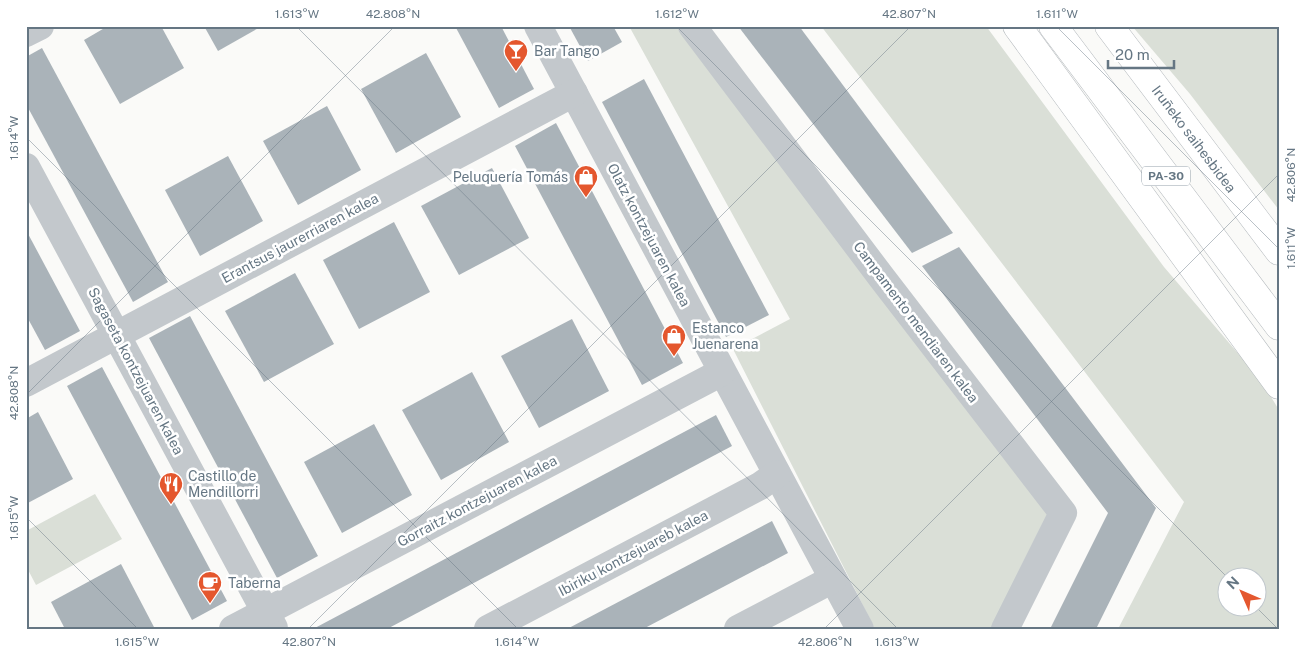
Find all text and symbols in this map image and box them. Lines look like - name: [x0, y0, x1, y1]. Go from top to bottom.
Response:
- text: 1.613°W: [275, 7, 320, 21]
- text: 42.808°N: [366, 7, 420, 21]
- text: 1.612°W: [655, 7, 700, 21]
- text: 42.807°N: [882, 7, 936, 21]
- text: 1.611°W: [1036, 7, 1078, 21]
- bar icon: Bar Tango: [503, 38, 529, 72]
- scale bar: [1108, 38, 1174, 70]
- place label: Bar Tango: [534, 43, 600, 59]
- text: 20 m: [1115, 46, 1150, 63]
- street label: Iruñeko saihesbidea: [1149, 82, 1239, 196]
- text: 1.614°W: [7, 115, 21, 160]
- text: 42.806°N: [1284, 148, 1298, 202]
- street label: Olatz kontzejuaren kalea: [604, 161, 694, 309]
- shop icon: Peluquería Tomás: [573, 164, 599, 198]
- road number: PA-30: [1142, 167, 1190, 186]
- place label: Peluquería Tomás: [453, 169, 568, 185]
- street label: Erantsus jaurerriaren kalea: [219, 190, 381, 286]
- text: 1.611°W: [1284, 227, 1298, 269]
- street label: Campamento mendiaren kalea: [850, 238, 982, 406]
- street label: Sagaseta kontzejuaren kalea: [85, 285, 187, 457]
- place label: Estanco Juenarena: [692, 320, 758, 352]
- shop icon: Estanco Juenarena: [661, 323, 687, 357]
- text: 42.808°N: [7, 366, 21, 420]
- street label: Gorraitz kontzejuaren kalea: [395, 452, 559, 550]
- place label: Castillo de Mendillorri: [188, 468, 259, 500]
- restaurant icon: Castillo de Mendillorri: [158, 471, 184, 505]
- text: 1.615°W: [7, 495, 21, 540]
- street label: Ibiriku kontzejuareb kalea: [556, 507, 710, 599]
- north arrow: [1218, 568, 1268, 618]
- cafe icon: Taberna: [197, 570, 223, 604]
- text: N: [1223, 573, 1242, 592]
- place label: Taberna: [228, 575, 281, 591]
- text: 1.615°W: [115, 635, 160, 649]
- text: 42.807°N: [282, 635, 336, 649]
- text: 1.614°W: [495, 635, 540, 649]
- text: 42.806°N: [798, 635, 852, 649]
- text: 1.613°W: [875, 635, 920, 649]

